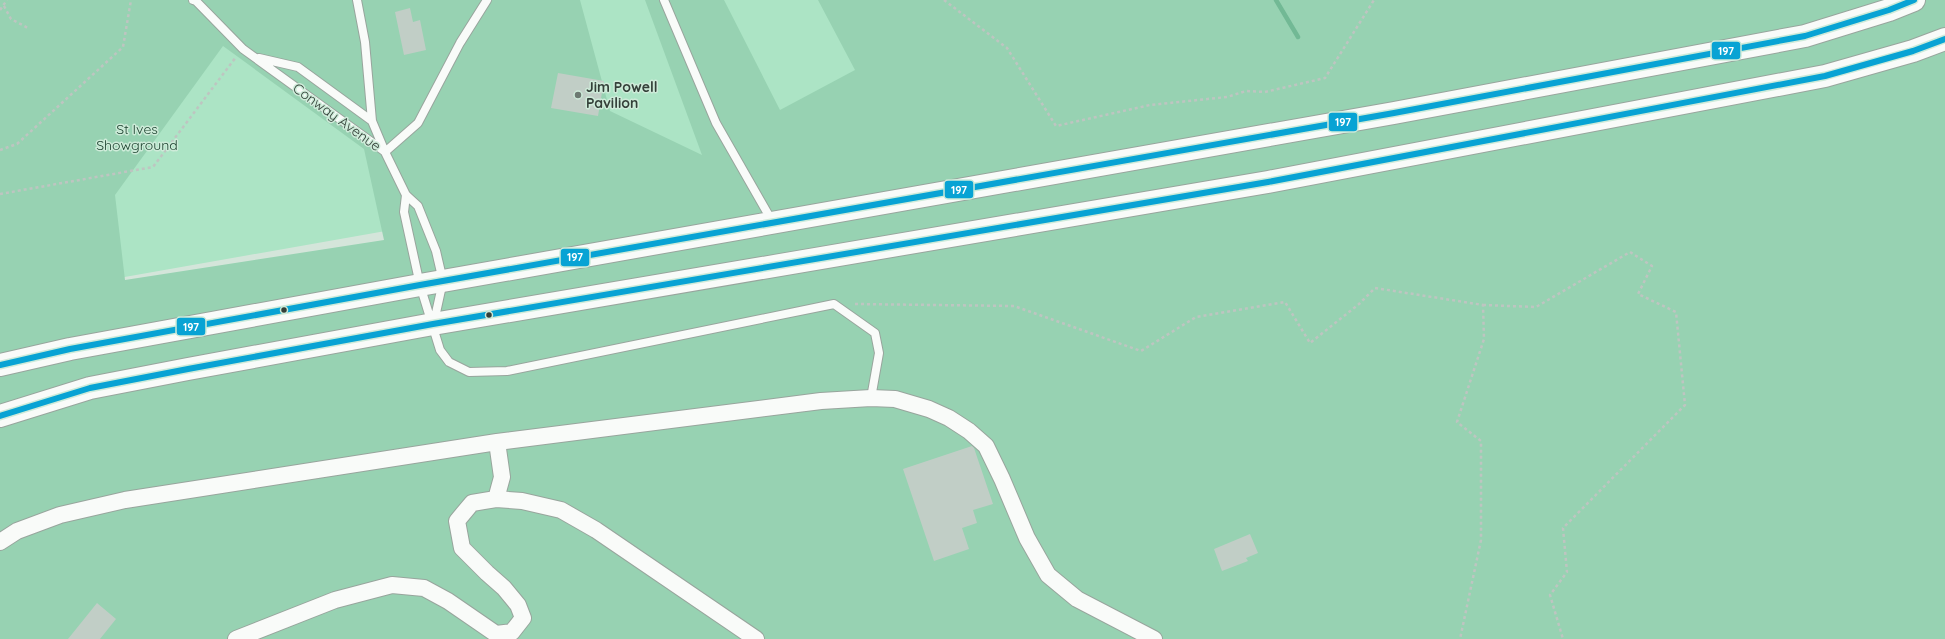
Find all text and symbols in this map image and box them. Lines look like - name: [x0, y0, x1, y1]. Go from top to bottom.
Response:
- line badge: 197: [1711, 41, 1741, 60]
- text: 197: [1718, 44, 1734, 58]
- place label: Jim Powell Pavilion: [586, 78, 657, 112]
- street label: Conway Avenue: [289, 79, 385, 155]
- marker: Jim Powell Pavilion: [573, 90, 583, 100]
- line badge: 197: [1328, 112, 1358, 132]
- text: 197: [1335, 115, 1351, 129]
- park label: St Ives Showground: [96, 120, 178, 154]
- line badge: 197: [944, 180, 974, 199]
- text: 197: [951, 183, 967, 197]
- line badge: 197: [560, 248, 590, 267]
- text: 197: [567, 250, 583, 264]
- unlabelled marker: [279, 305, 289, 315]
- unlabelled marker: [484, 310, 494, 320]
- line badge: 197: [176, 317, 206, 336]
- text: 197: [183, 320, 199, 334]

